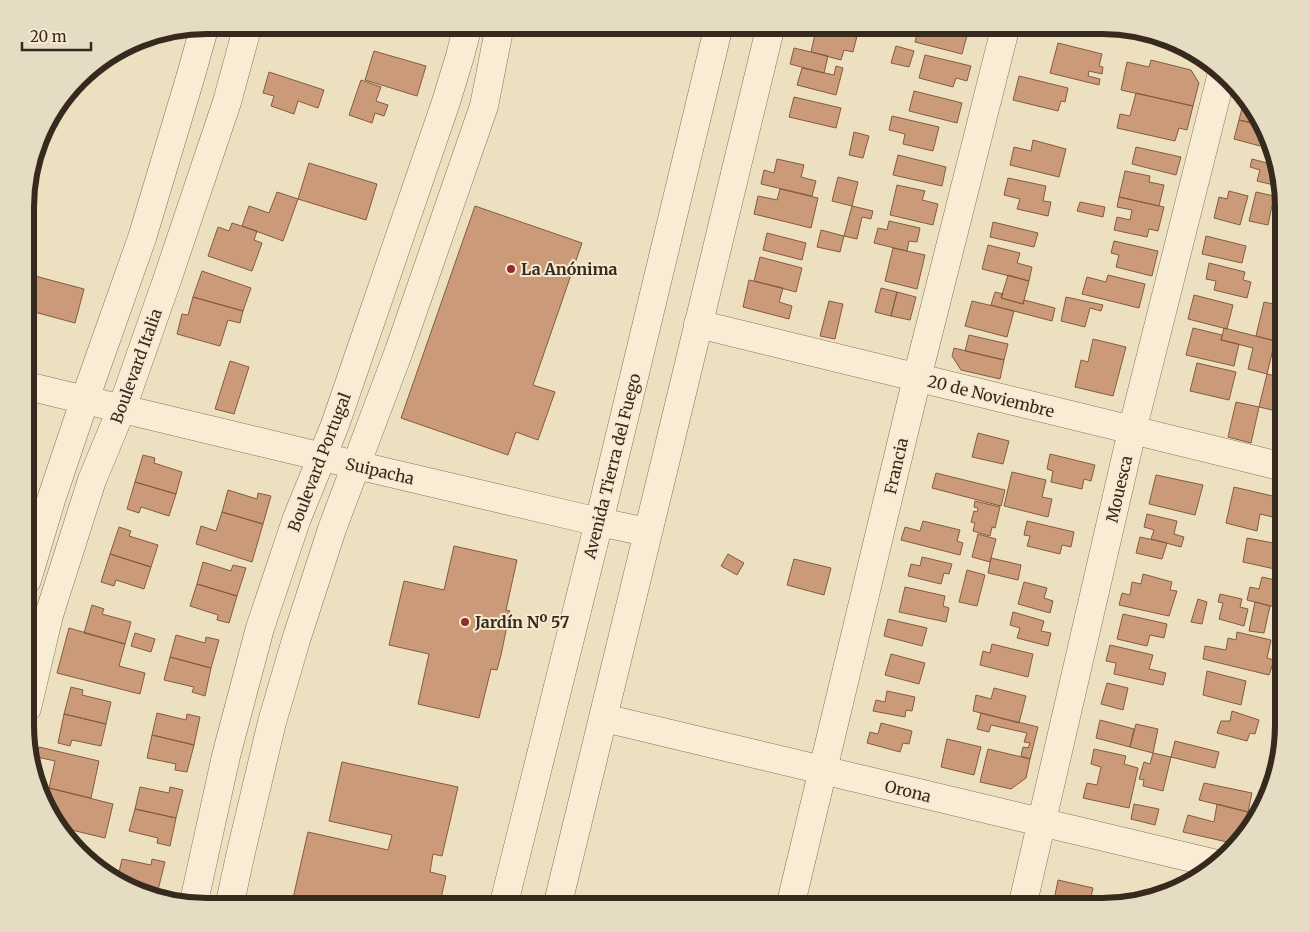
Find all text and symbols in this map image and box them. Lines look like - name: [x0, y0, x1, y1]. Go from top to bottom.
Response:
- scale bar: [22, 20, 91, 52]
- text: 20 m: [30, 27, 67, 46]
- place label: La Anónima: [521, 259, 618, 279]
- marker: La Anónima: [505, 263, 517, 275]
- street label: Boulevard Italia: [106, 305, 166, 426]
- street label: Avenida Tierra del Fuego: [579, 371, 645, 562]
- street label: 20 de Noviembre: [926, 371, 1056, 421]
- street label: Boulevard Portugal: [283, 390, 355, 534]
- street label: Francia: [880, 435, 912, 496]
- street label: Suipacha: [344, 453, 417, 489]
- street label: Mouesca: [1102, 453, 1136, 524]
- place label: Jardín Nº 57: [474, 612, 570, 632]
- marker: Jardín Nº 57: [459, 616, 471, 628]
- street label: Orona: [883, 776, 934, 806]

